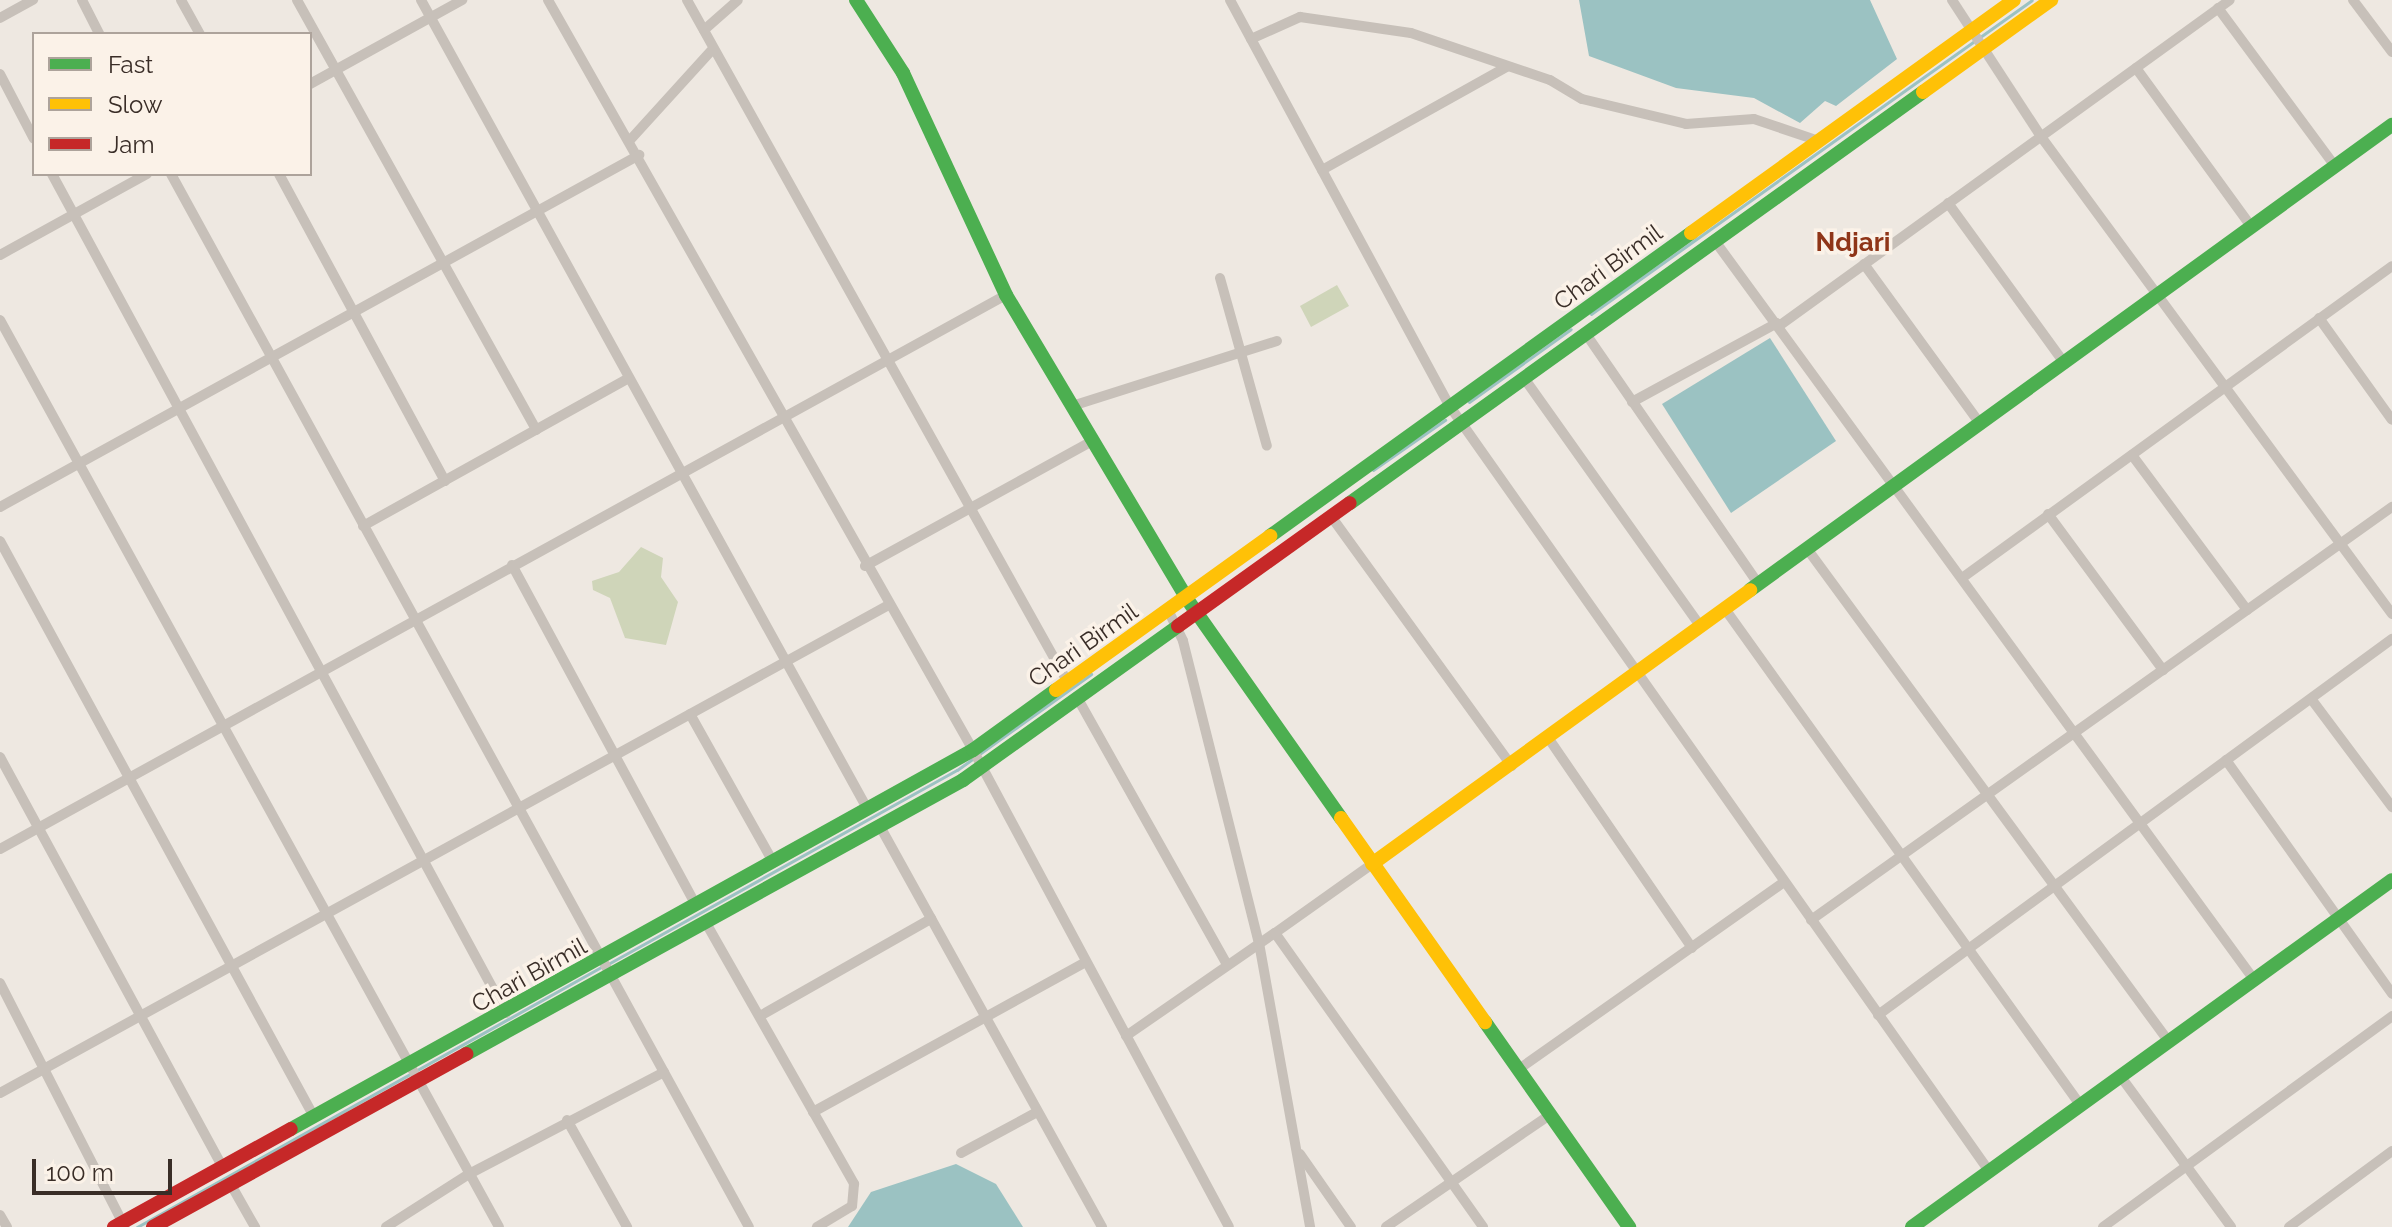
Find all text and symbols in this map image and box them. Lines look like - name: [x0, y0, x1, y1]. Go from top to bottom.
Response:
- legend: [32, 32, 312, 176]
- text: Fast: [108, 50, 153, 79]
- text: Slow: [108, 90, 162, 119]
- text: Jam: [108, 130, 154, 159]
- street label: Chari Birmil: [1548, 218, 1668, 316]
- district label: Ndjari: [1816, 227, 1890, 259]
- street label: Chari Birmil: [1023, 597, 1143, 693]
- street label: Chari Birmil: [467, 932, 591, 1018]
- scale bar: [36, 1143, 176, 1193]
- text: 100 m: [46, 1158, 114, 1187]

